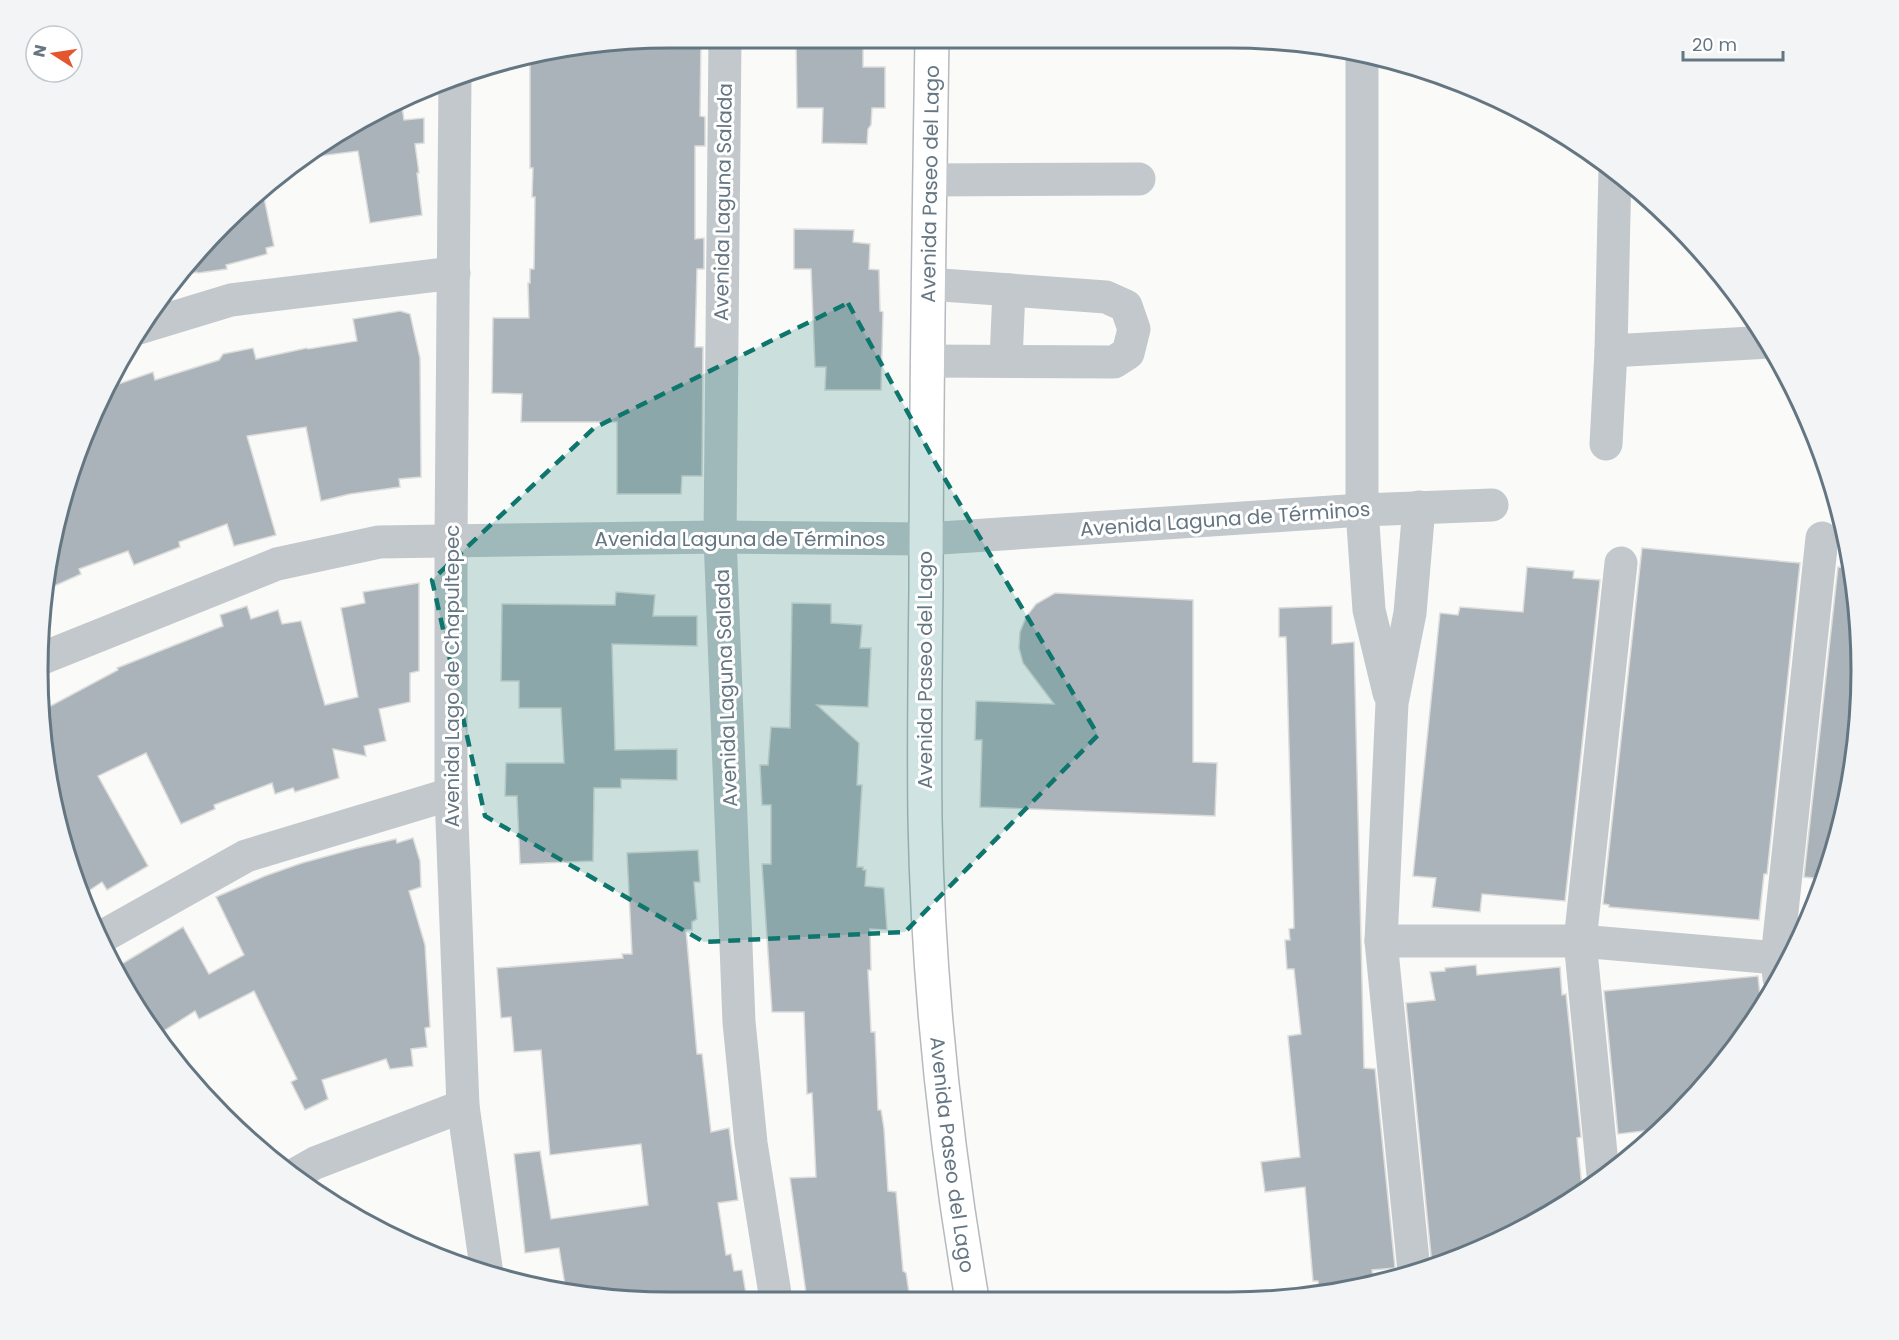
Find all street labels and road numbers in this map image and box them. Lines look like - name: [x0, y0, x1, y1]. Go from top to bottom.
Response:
- street label: Avenida Paseo del Lago: [914, 65, 946, 303]
- street label: Avenida Laguna Salada: [707, 83, 739, 321]
- street label: Avenida Laguna de Términos: [1079, 495, 1371, 543]
- street label: Avenida Lago de Chapultepec: [438, 524, 466, 828]
- street label: Avenida Laguna de Términos: [595, 525, 885, 553]
- street label: Avenida Paseo del Lago: [911, 551, 939, 789]
- street label: Avenida Laguna Salada: [708, 569, 744, 807]
- street label: Avenida Paseo del Lago: [923, 1035, 981, 1275]

